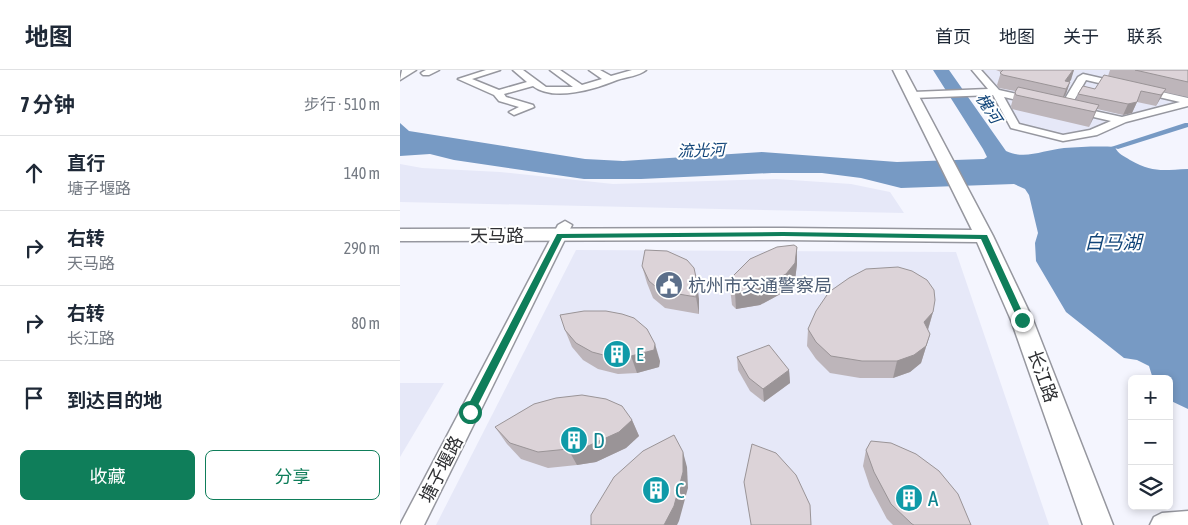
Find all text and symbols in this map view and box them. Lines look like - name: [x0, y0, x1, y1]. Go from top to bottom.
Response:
- text: 地图: [25, 23, 73, 50]
- text: 首页: [935, 26, 971, 47]
- text: 地图: [999, 26, 1035, 47]
- text: 关于: [1063, 26, 1099, 47]
- text: 联系: [1127, 26, 1163, 47]
- water label: 槐河: [973, 90, 1007, 129]
- text: 7 分钟: [20, 92, 75, 116]
- text: 步行 · 510 m: [304, 95, 380, 113]
- water label: 流光河: [677, 140, 728, 160]
- text: 直行: [67, 152, 105, 174]
- icon: ahead: [20, 159, 48, 187]
- text: 140 m: [344, 164, 380, 182]
- text: 塘子堰路: [67, 179, 131, 197]
- street label: 天马路: [470, 225, 524, 246]
- text: 右转: [67, 227, 105, 249]
- water label: 白马湖: [1084, 231, 1144, 253]
- icon: right: [20, 234, 48, 262]
- text: 290 m: [344, 239, 380, 257]
- text: 天马路: [67, 254, 115, 272]
- public building icon: 杭州市交通警察局: [654, 270, 684, 300]
- place label: 杭州市交通警察局: [688, 275, 832, 296]
- text: 右转: [67, 302, 105, 324]
- icon: right: [20, 309, 48, 337]
- route end: [1011, 309, 1034, 332]
- text: 80 m: [351, 314, 380, 332]
- text: 长江路: [67, 329, 115, 347]
- building icon: E: [602, 339, 632, 369]
- place label: E: [636, 344, 644, 365]
- street label: 长江路: [1024, 347, 1062, 405]
- map controls: [1128, 375, 1173, 510]
- button: +: [1128, 375, 1173, 420]
- icon: arrive: [20, 384, 48, 412]
- text: 到达目的地: [67, 389, 162, 411]
- route start: [459, 401, 482, 424]
- button: −: [1128, 420, 1173, 465]
- building icon: D: [559, 425, 589, 455]
- place label: D: [593, 428, 605, 452]
- street label: 塘子堰路: [415, 432, 467, 506]
- button: 收藏: [20, 450, 195, 500]
- button: 分享: [205, 450, 380, 500]
- button: layers: [1128, 465, 1173, 510]
- building icon: C: [641, 475, 671, 505]
- place label: C: [675, 478, 685, 502]
- building icon: A: [894, 483, 924, 513]
- place label: A: [928, 486, 939, 510]

